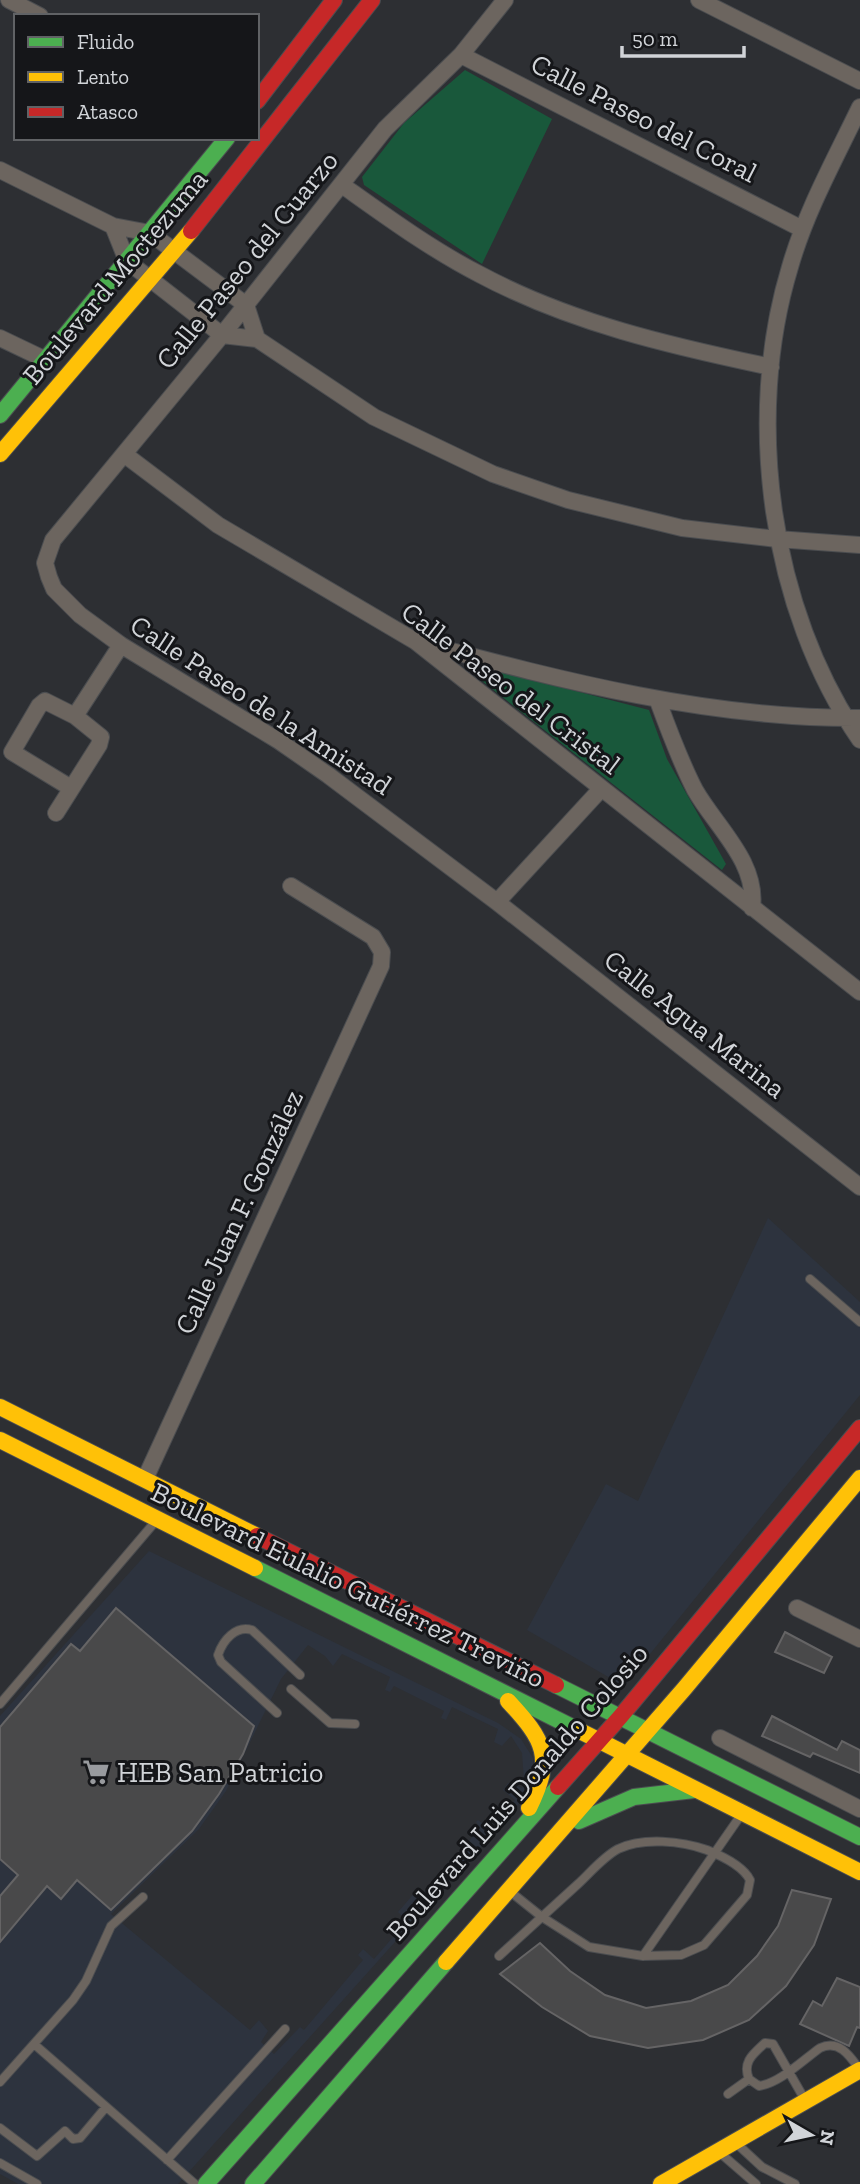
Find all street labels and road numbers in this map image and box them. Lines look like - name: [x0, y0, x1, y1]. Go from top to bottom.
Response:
- street label: Calle Paseo del Coral: [526, 47, 762, 189]
- street label: Calle Paseo del Cuarzo: [149, 145, 345, 375]
- street label: Boulevard Moctezuma: [16, 163, 215, 391]
- street label: Calle Paseo del Cristal: [395, 595, 627, 781]
- street label: Calle Paseo de la Amistad: [124, 608, 398, 802]
- street label: Calle Agua Marina: [598, 943, 793, 1105]
- street label: Calle Juan F. González: [168, 1085, 310, 1339]
- street label: Boulevard Eulalio Gutiérrez Treviño: [146, 1475, 550, 1695]
- street label: Boulevard Luis Donaldo Colosio: [379, 1637, 655, 1947]

